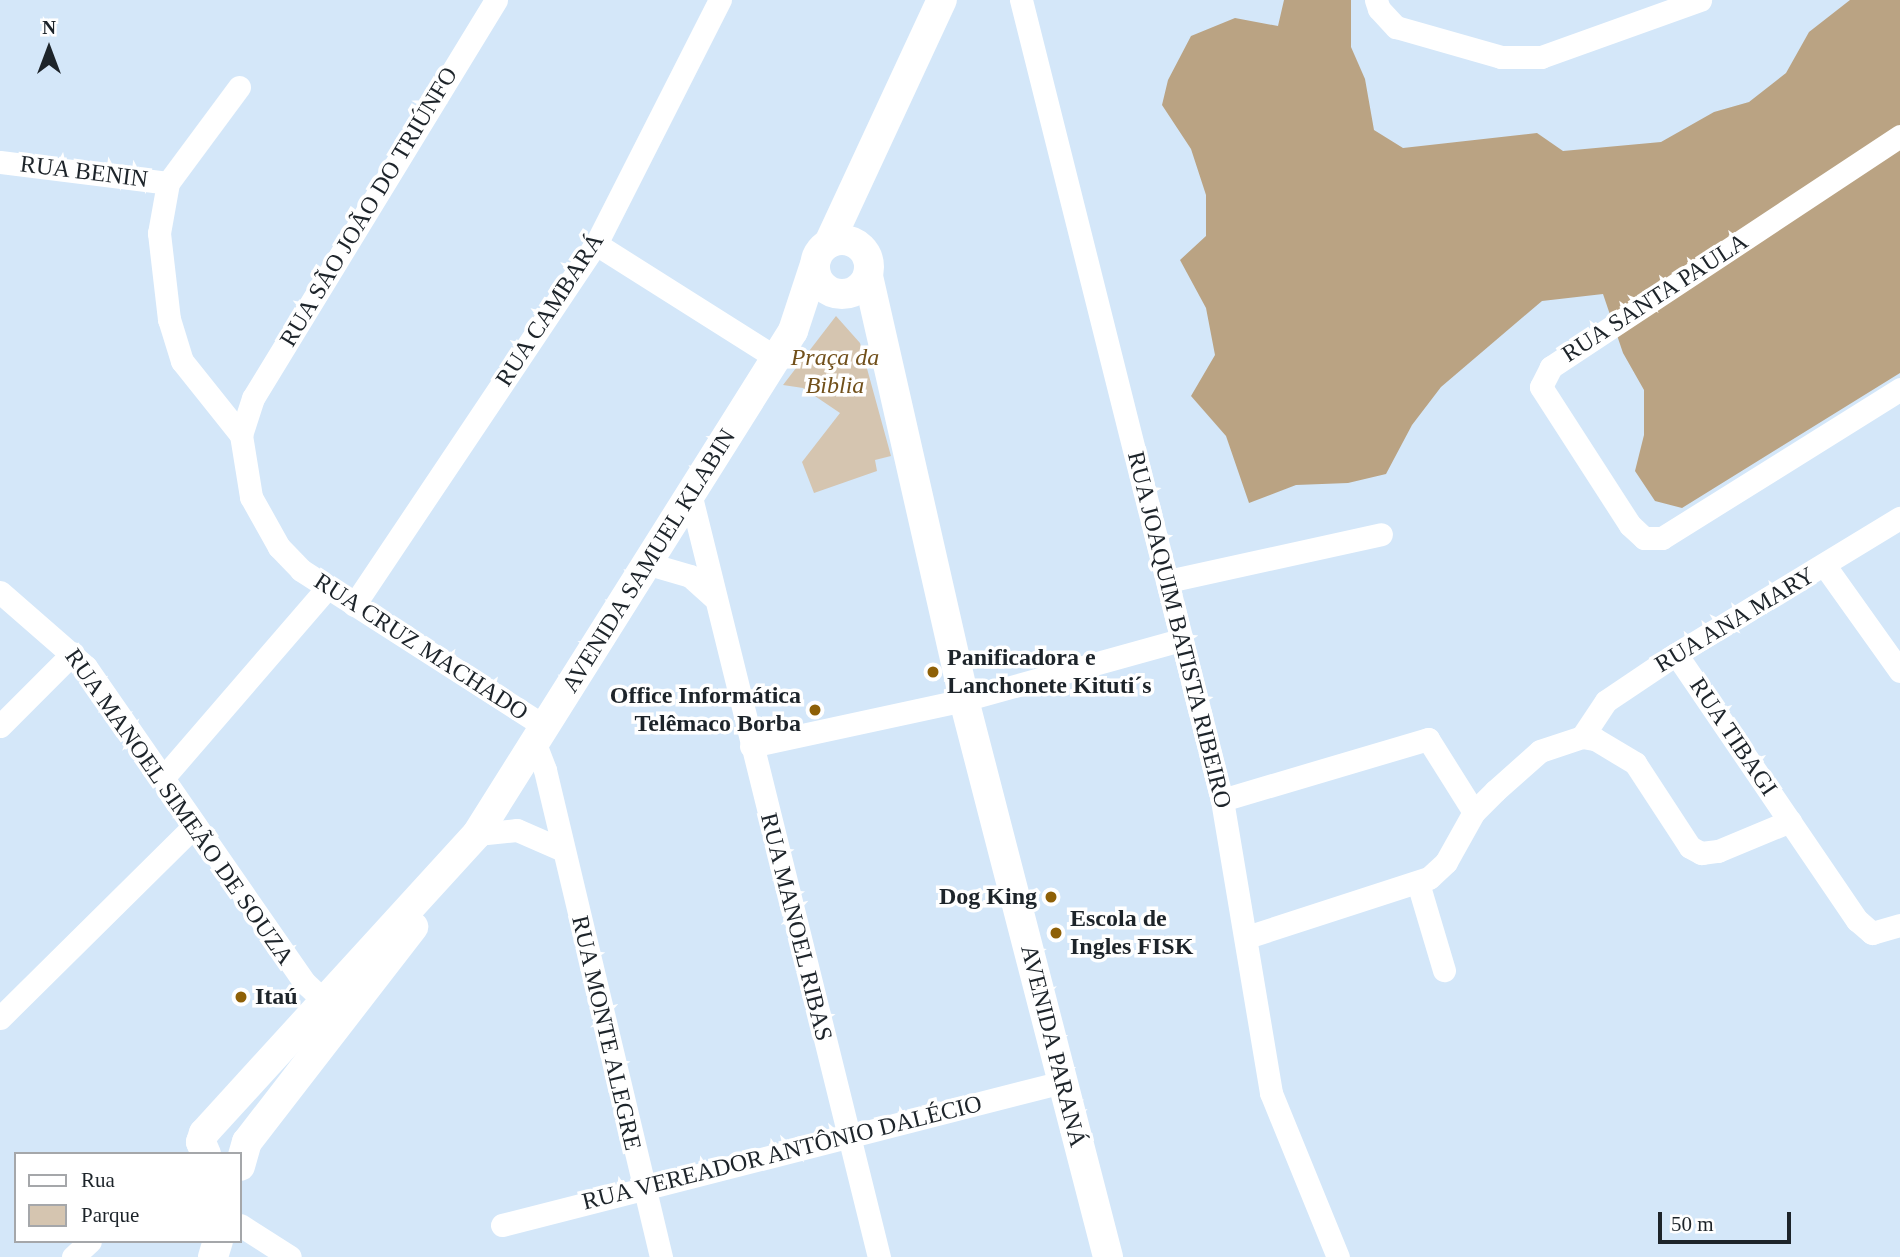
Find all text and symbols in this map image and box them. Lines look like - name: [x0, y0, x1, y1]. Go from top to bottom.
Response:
- north arrow: [14, 14, 84, 84]
- text: N: [42, 17, 56, 38]
- street label: RUA SÃO JOÃO DO TRIÚNFO: [274, 61, 464, 353]
- street label: RUA BENIN: [18, 150, 150, 194]
- street label: RUA SANTA PAULA: [1556, 226, 1754, 370]
- street label: RUA CAMBARÁ: [489, 228, 611, 392]
- park label: Praça da Biblia: [791, 344, 879, 400]
- street label: AVENIDA SAMUEL KLABIN: [555, 423, 743, 699]
- street label: RUA JOAQUIM BATISTA RIBEIRO: [1120, 447, 1238, 813]
- street label: RUA ANA MARY: [1648, 560, 1822, 680]
- street label: RUA CRUZ MACHADO: [308, 567, 534, 727]
- street label: RUA MANOEL SIMEÃO DE SOUZA: [58, 643, 300, 971]
- place label: Panificadora e Lanchonete Kituti´s: [947, 644, 1152, 700]
- marker: Panificadora e Lanchonete Kituti´s: [925, 664, 941, 680]
- street label: RUA TIBAGI: [1682, 672, 1784, 802]
- place label: Office Informática Telêmaco Borba: [610, 682, 801, 738]
- marker: Office Informática Telêmaco Borba: [807, 702, 823, 718]
- street label: RUA MANOEL RIBAS: [753, 809, 839, 1045]
- place label: Dog King: [939, 883, 1037, 911]
- marker: Dog King: [1043, 889, 1059, 905]
- place label: Escola de Ingles FISK: [1070, 905, 1193, 961]
- street label: RUA MONTE ALEGRE: [565, 912, 647, 1154]
- marker: Escola de Ingles FISK: [1048, 925, 1064, 941]
- street label: AVENIDA PARANÁ: [1014, 941, 1092, 1151]
- place label: Itaú: [255, 983, 298, 1011]
- marker: Itaú: [233, 989, 249, 1005]
- street label: RUA VEREADOR ANTÔNIO DALÉCIO: [578, 1089, 986, 1217]
- legend: [14, 1152, 242, 1243]
- text: Rua: [81, 1168, 115, 1192]
- scale bar: [1662, 1198, 1795, 1242]
- text: Parque: [81, 1203, 139, 1227]
- text: 50 m: [1671, 1212, 1714, 1236]

